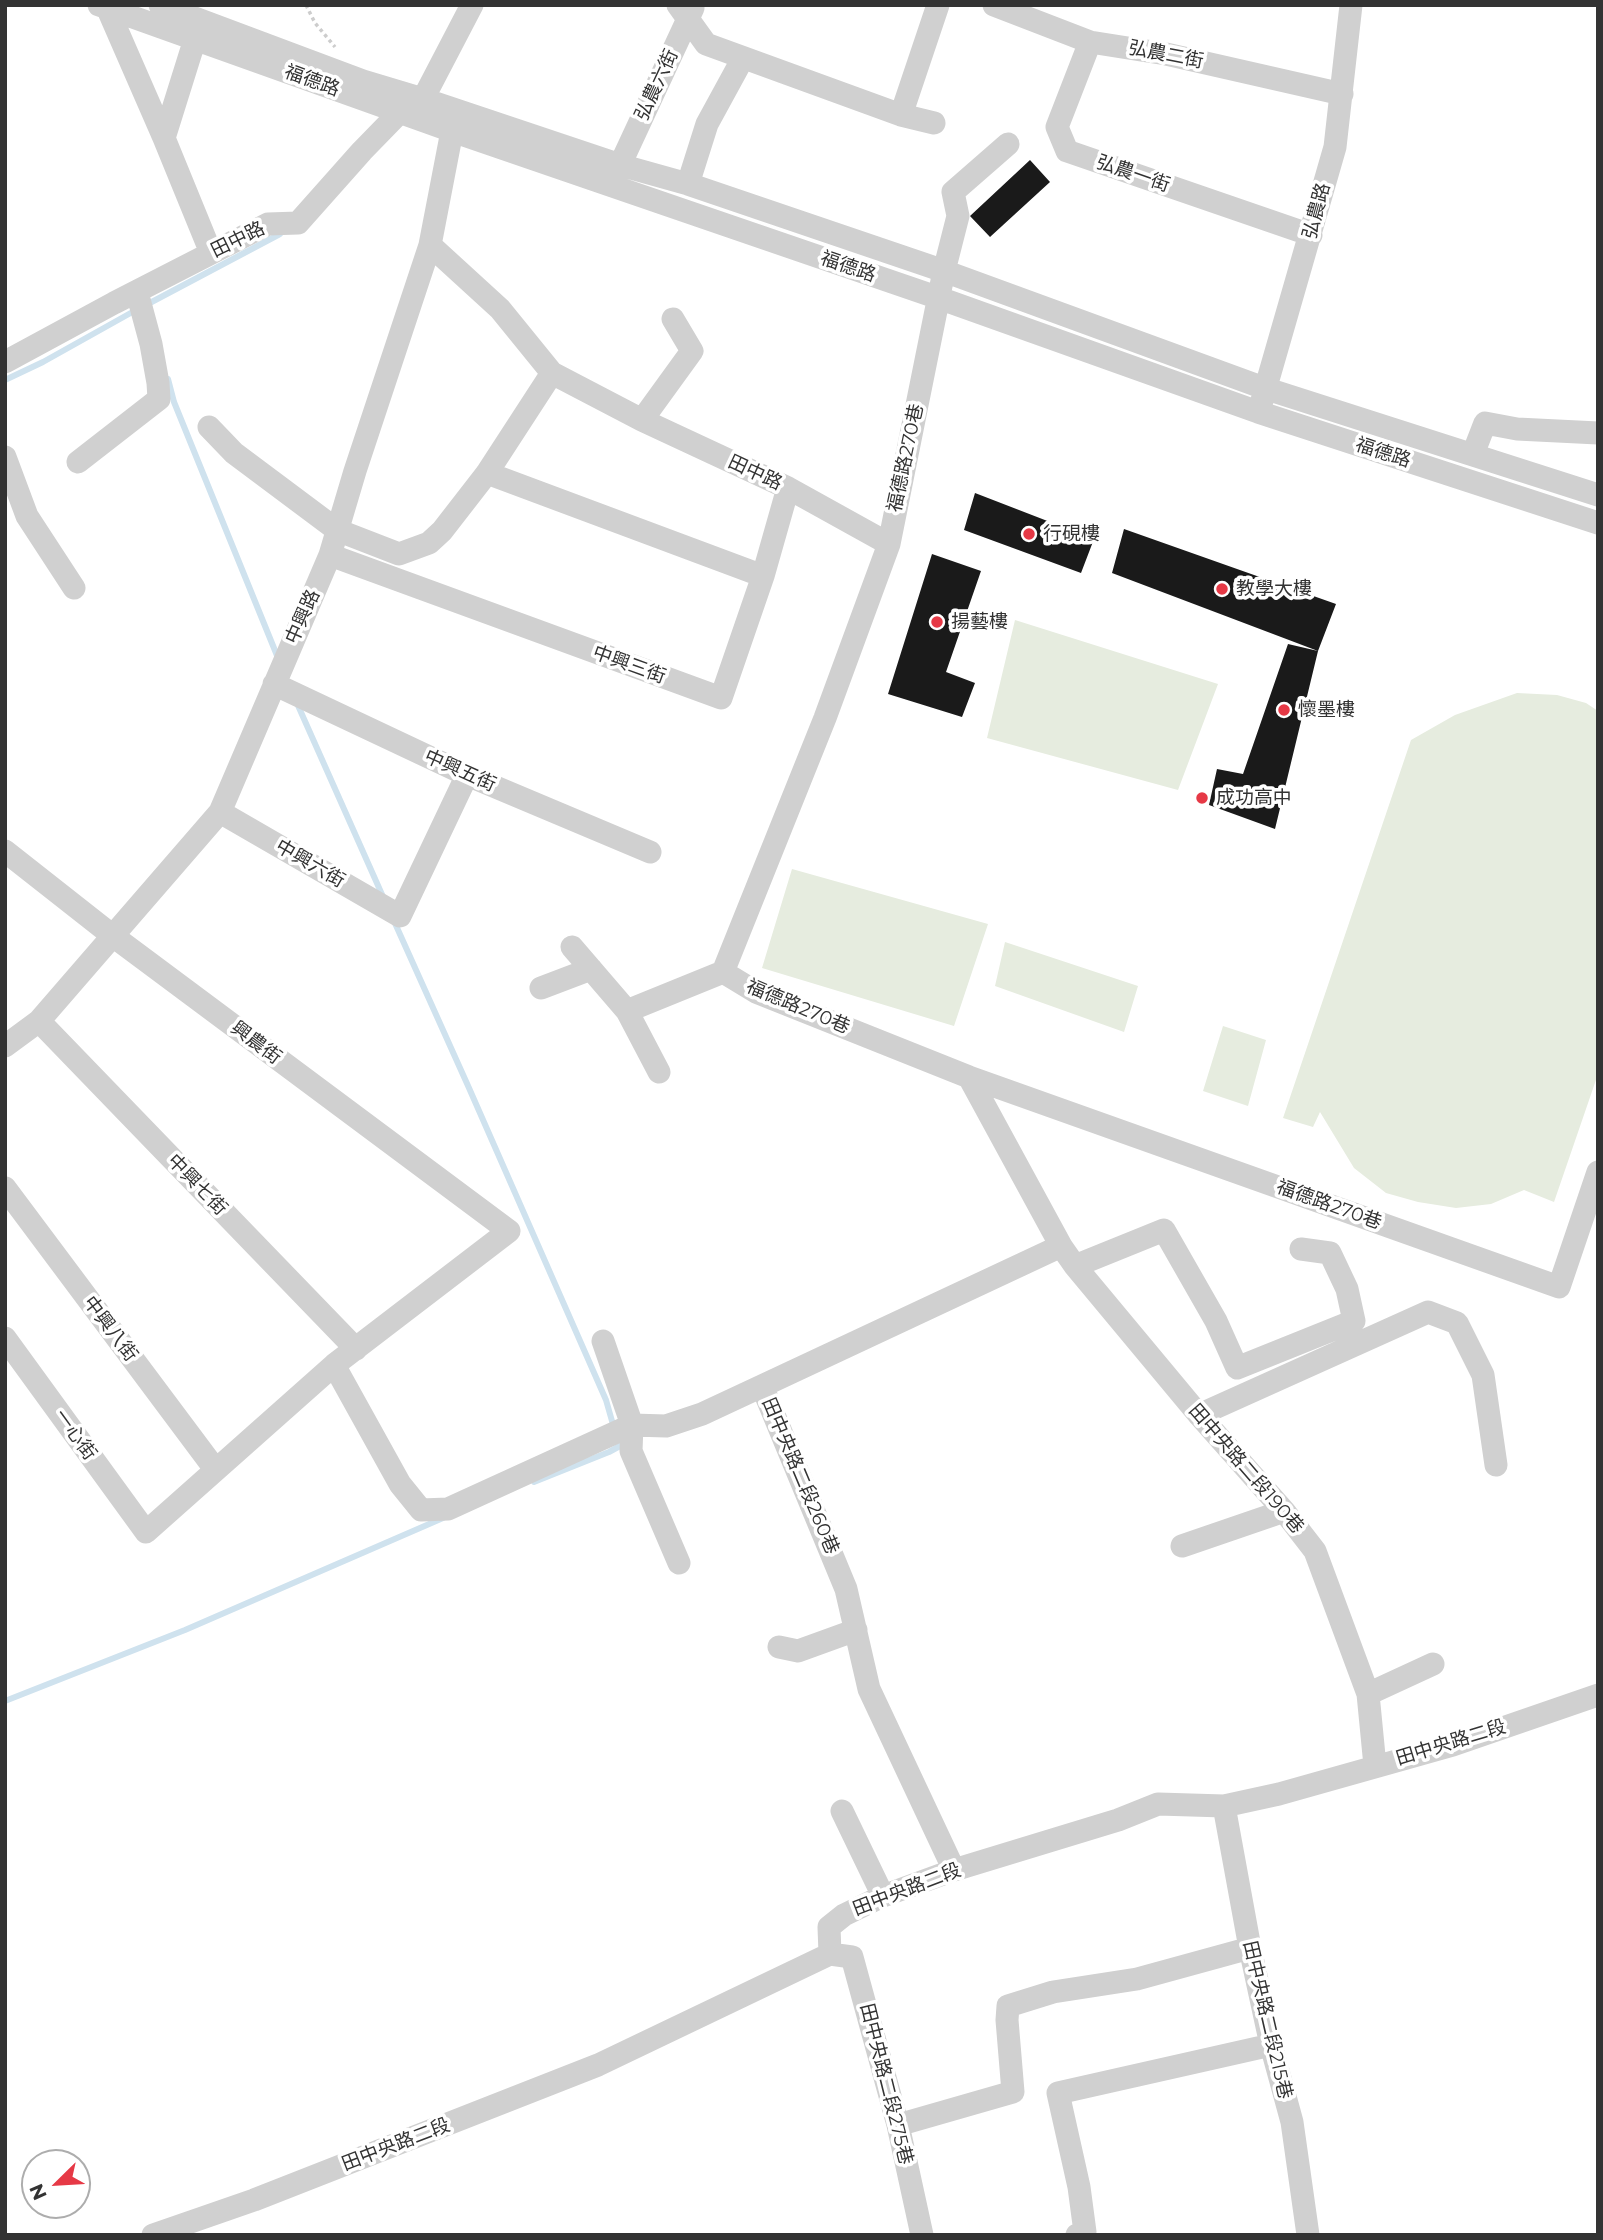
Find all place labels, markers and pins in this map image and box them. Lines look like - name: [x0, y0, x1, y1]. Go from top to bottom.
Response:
- place label: 行硯樓: [1043, 523, 1100, 545]
- marker: 行硯樓: [1021, 526, 1037, 542]
- place label: 教學大樓: [1236, 578, 1312, 600]
- marker: 教學大樓: [1214, 581, 1230, 597]
- place label: 揚藝樓: [951, 611, 1008, 633]
- marker: 揚藝樓: [929, 614, 945, 630]
- place label: 懷墨樓: [1298, 699, 1355, 721]
- marker: 懷墨樓: [1276, 702, 1292, 718]
- place label: 成功高中: [1216, 787, 1292, 809]
- marker: 成功高中: [1194, 790, 1210, 806]

